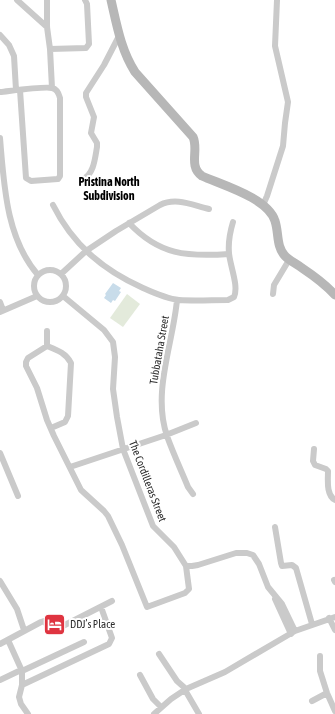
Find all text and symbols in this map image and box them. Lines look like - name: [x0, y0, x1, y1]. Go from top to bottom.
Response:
- district label: Pristina North Subdivision: [78, 175, 140, 203]
- street label: Tubbataha Street: [147, 315, 171, 385]
- street label: The Cordilleras Street: [127, 439, 169, 523]
- hotel icon: DDJ’s Place: [42, 611, 68, 637]
- place label: DDJ’s Place: [70, 618, 115, 630]

